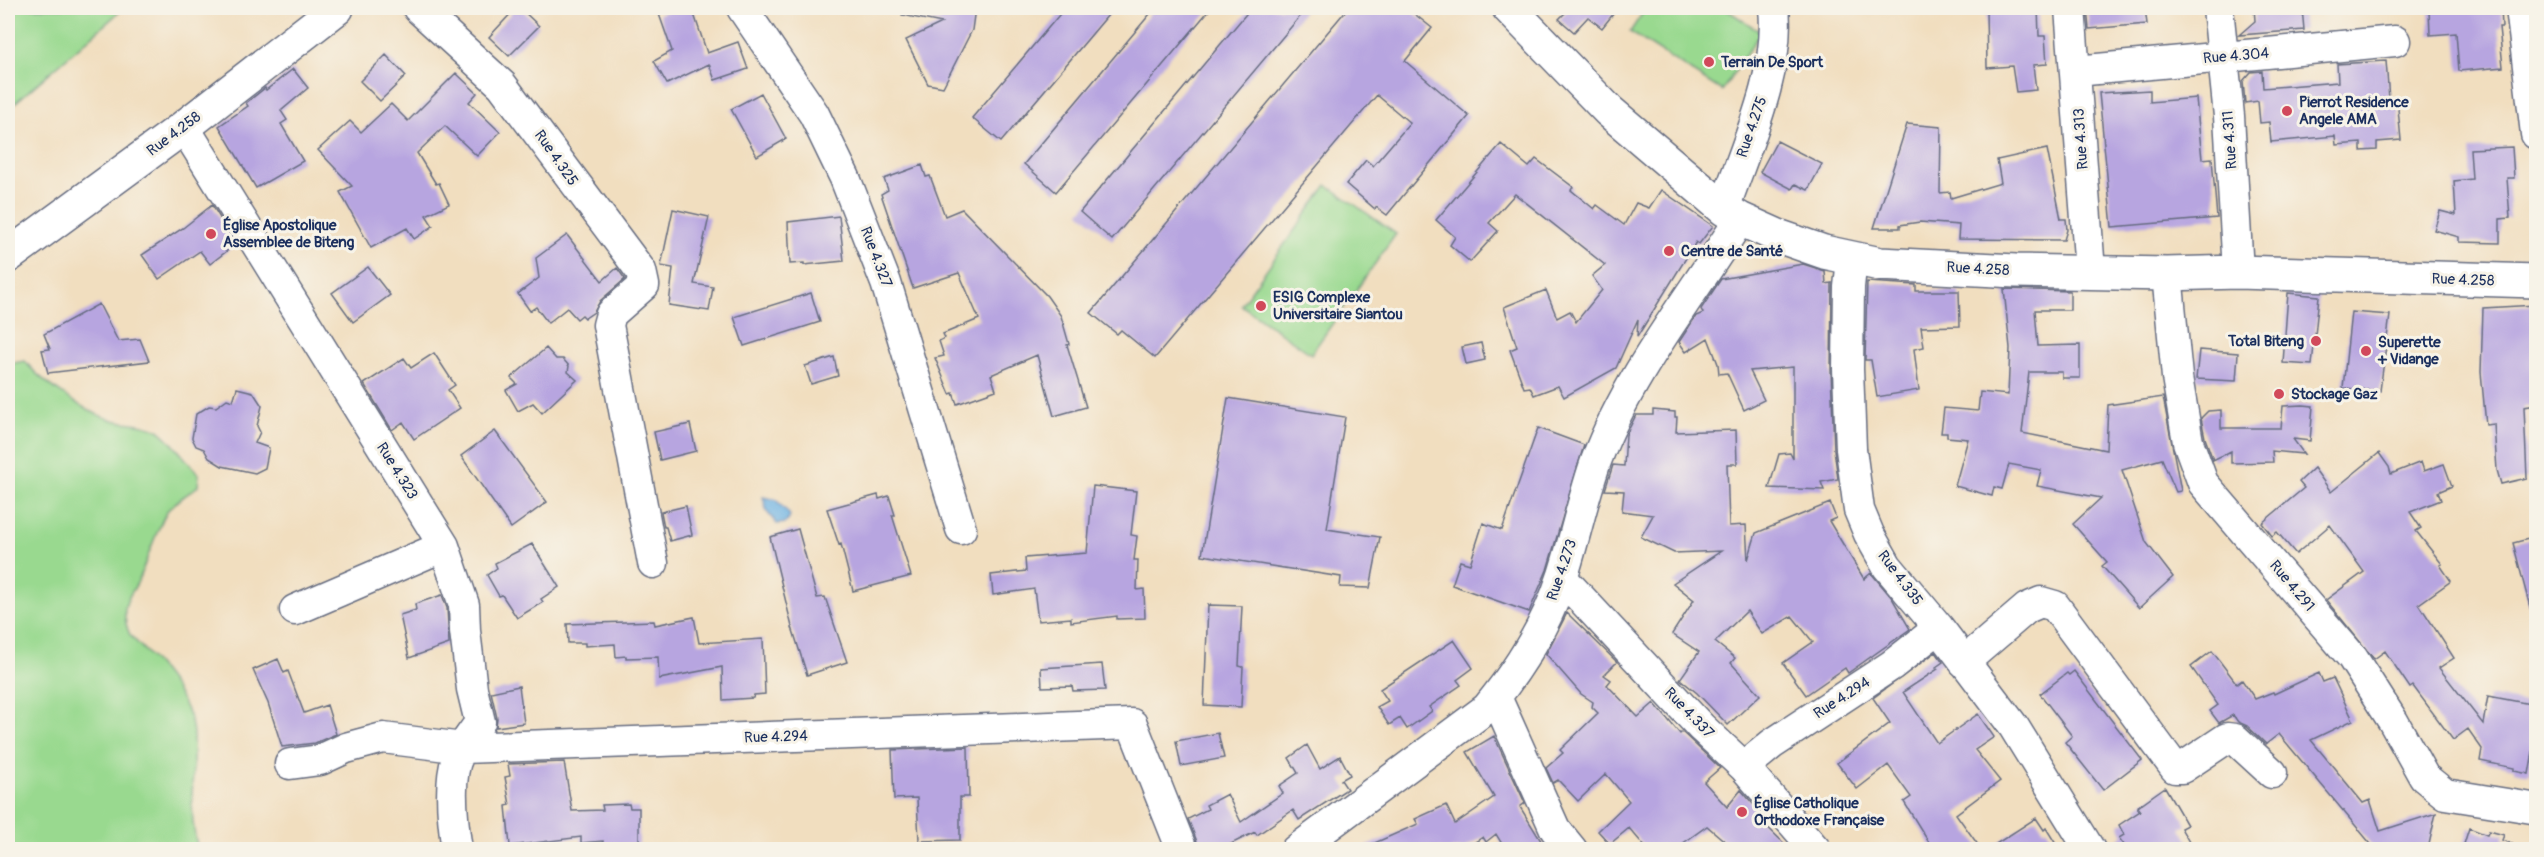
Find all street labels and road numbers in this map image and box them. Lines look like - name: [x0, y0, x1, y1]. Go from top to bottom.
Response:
- street label: Rue 4.304: [2202, 44, 2270, 68]
- street label: Rue 4.275: [1733, 94, 1771, 160]
- street label: Rue 4.258: [143, 107, 205, 161]
- street label: Rue 4.313: [2069, 108, 2093, 170]
- street label: Rue 4.311: [2218, 110, 2242, 170]
- street label: Rue 4.325: [530, 126, 582, 190]
- street label: Rue 4.327: [856, 224, 896, 290]
- street label: Rue 4.258: [1946, 258, 2010, 280]
- street label: Rue 4.258: [2431, 269, 2495, 291]
- street label: Rue 4.323: [372, 439, 422, 503]
- street label: Rue 4.273: [1543, 537, 1581, 603]
- street label: Rue 4.335: [1873, 547, 1927, 609]
- street label: Rue 4.291: [2265, 557, 2319, 615]
- street label: Rue 4.294: [1810, 673, 1874, 723]
- street label: Rue 4.337: [1660, 684, 1718, 742]
- street label: Rue 4.294: [744, 726, 808, 748]

